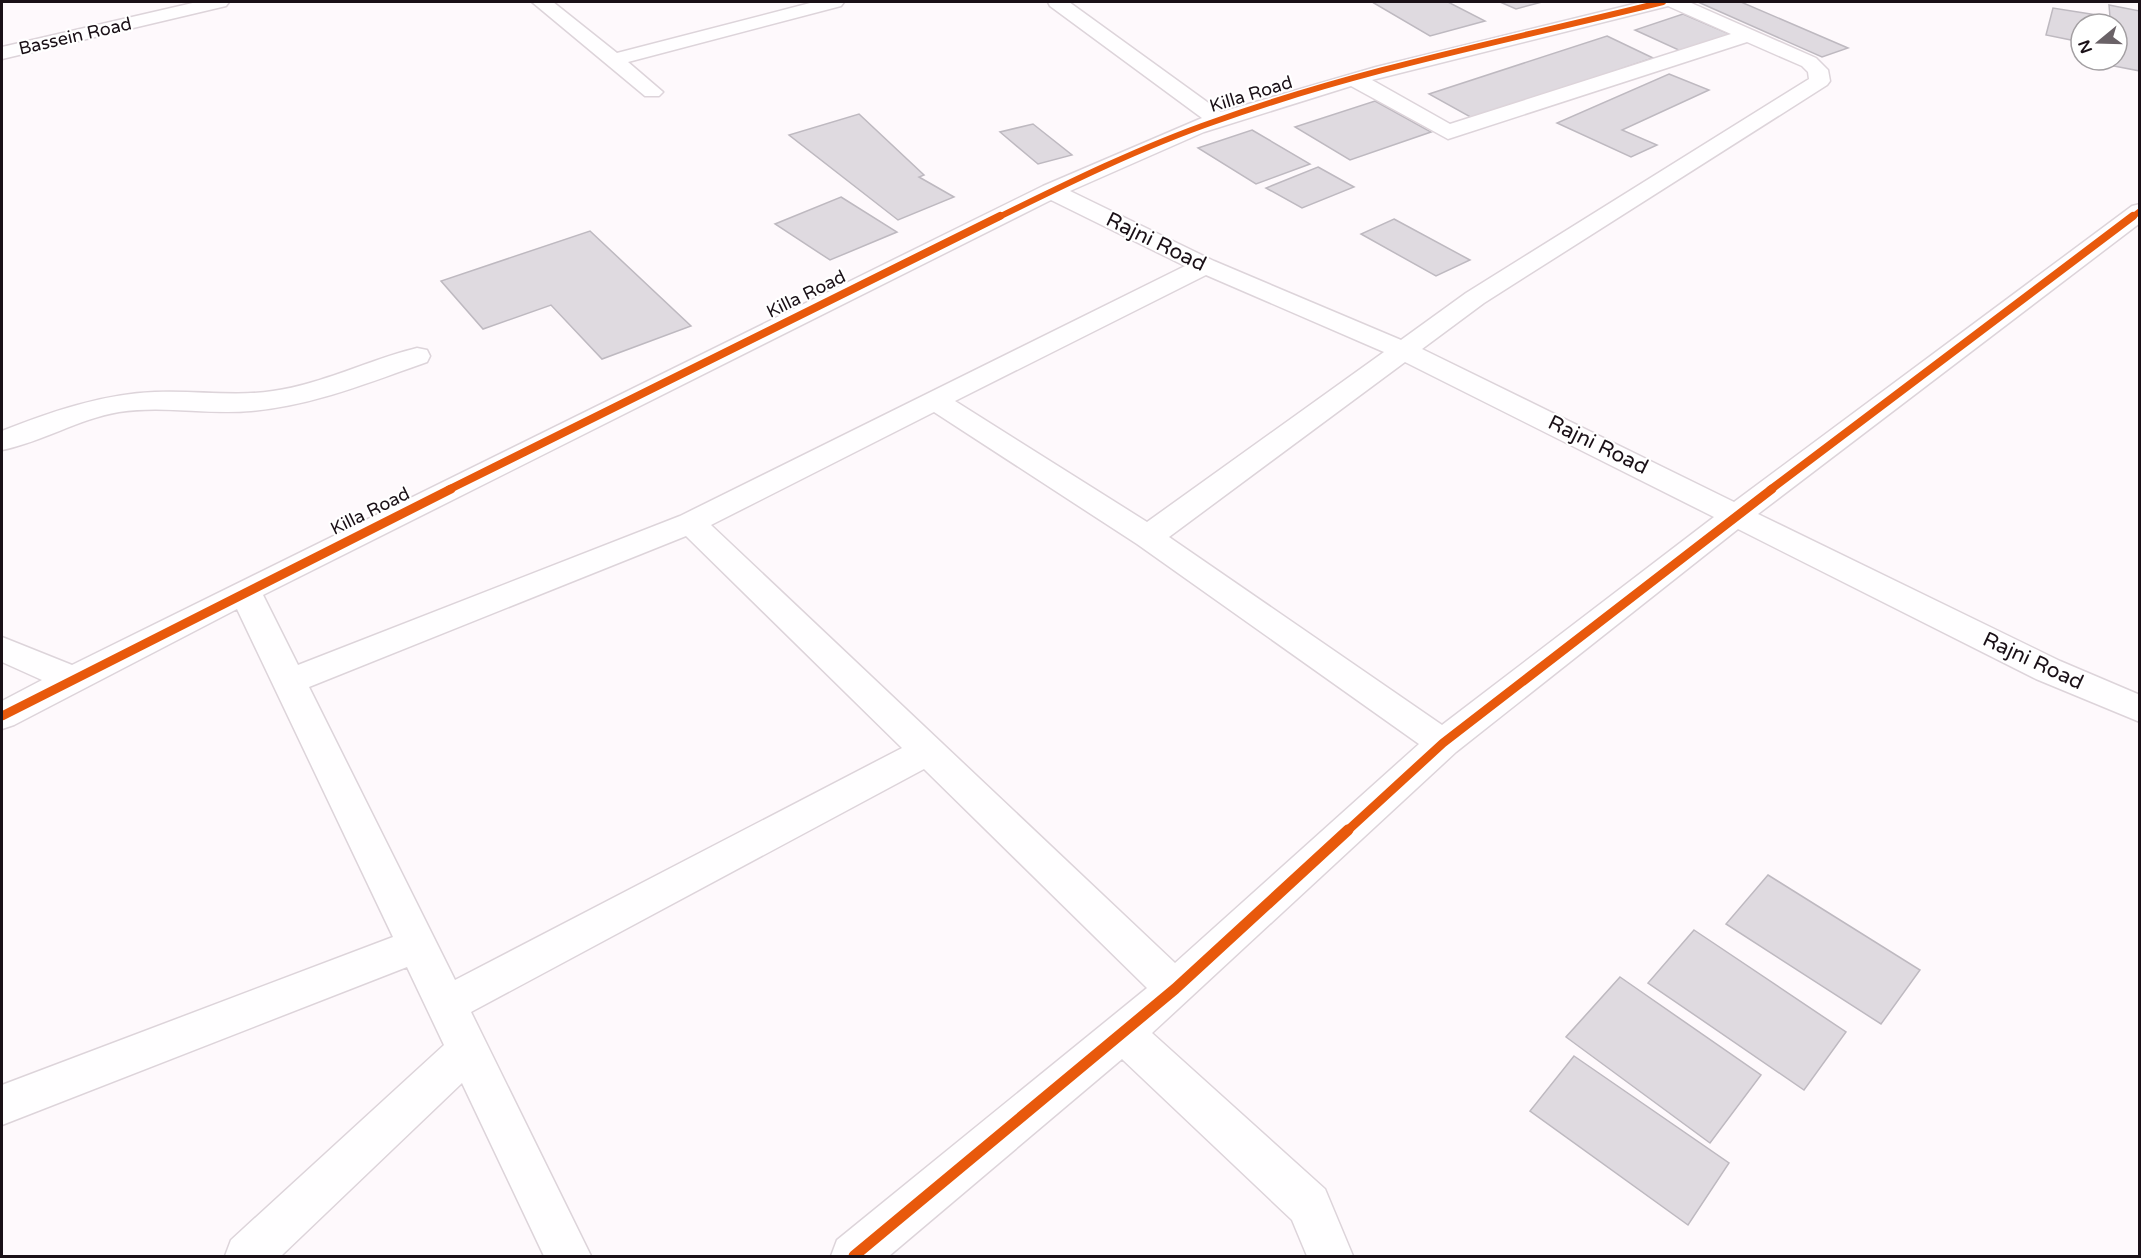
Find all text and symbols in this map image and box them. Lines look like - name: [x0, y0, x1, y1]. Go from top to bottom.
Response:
- street label: Bassein Road: [16, 12, 134, 60]
- north arrow: [2069, 12, 2129, 72]
- text: N: [2074, 37, 2097, 56]
- street label: Killa Road: [1207, 71, 1295, 117]
- street label: Rajni Road: [1102, 207, 1210, 277]
- street label: Killa Road: [763, 265, 849, 323]
- street label: Rajni Road: [1544, 410, 1652, 480]
- street label: Killa Road: [327, 482, 413, 540]
- street label: Rajni Road: [1979, 627, 2087, 695]

